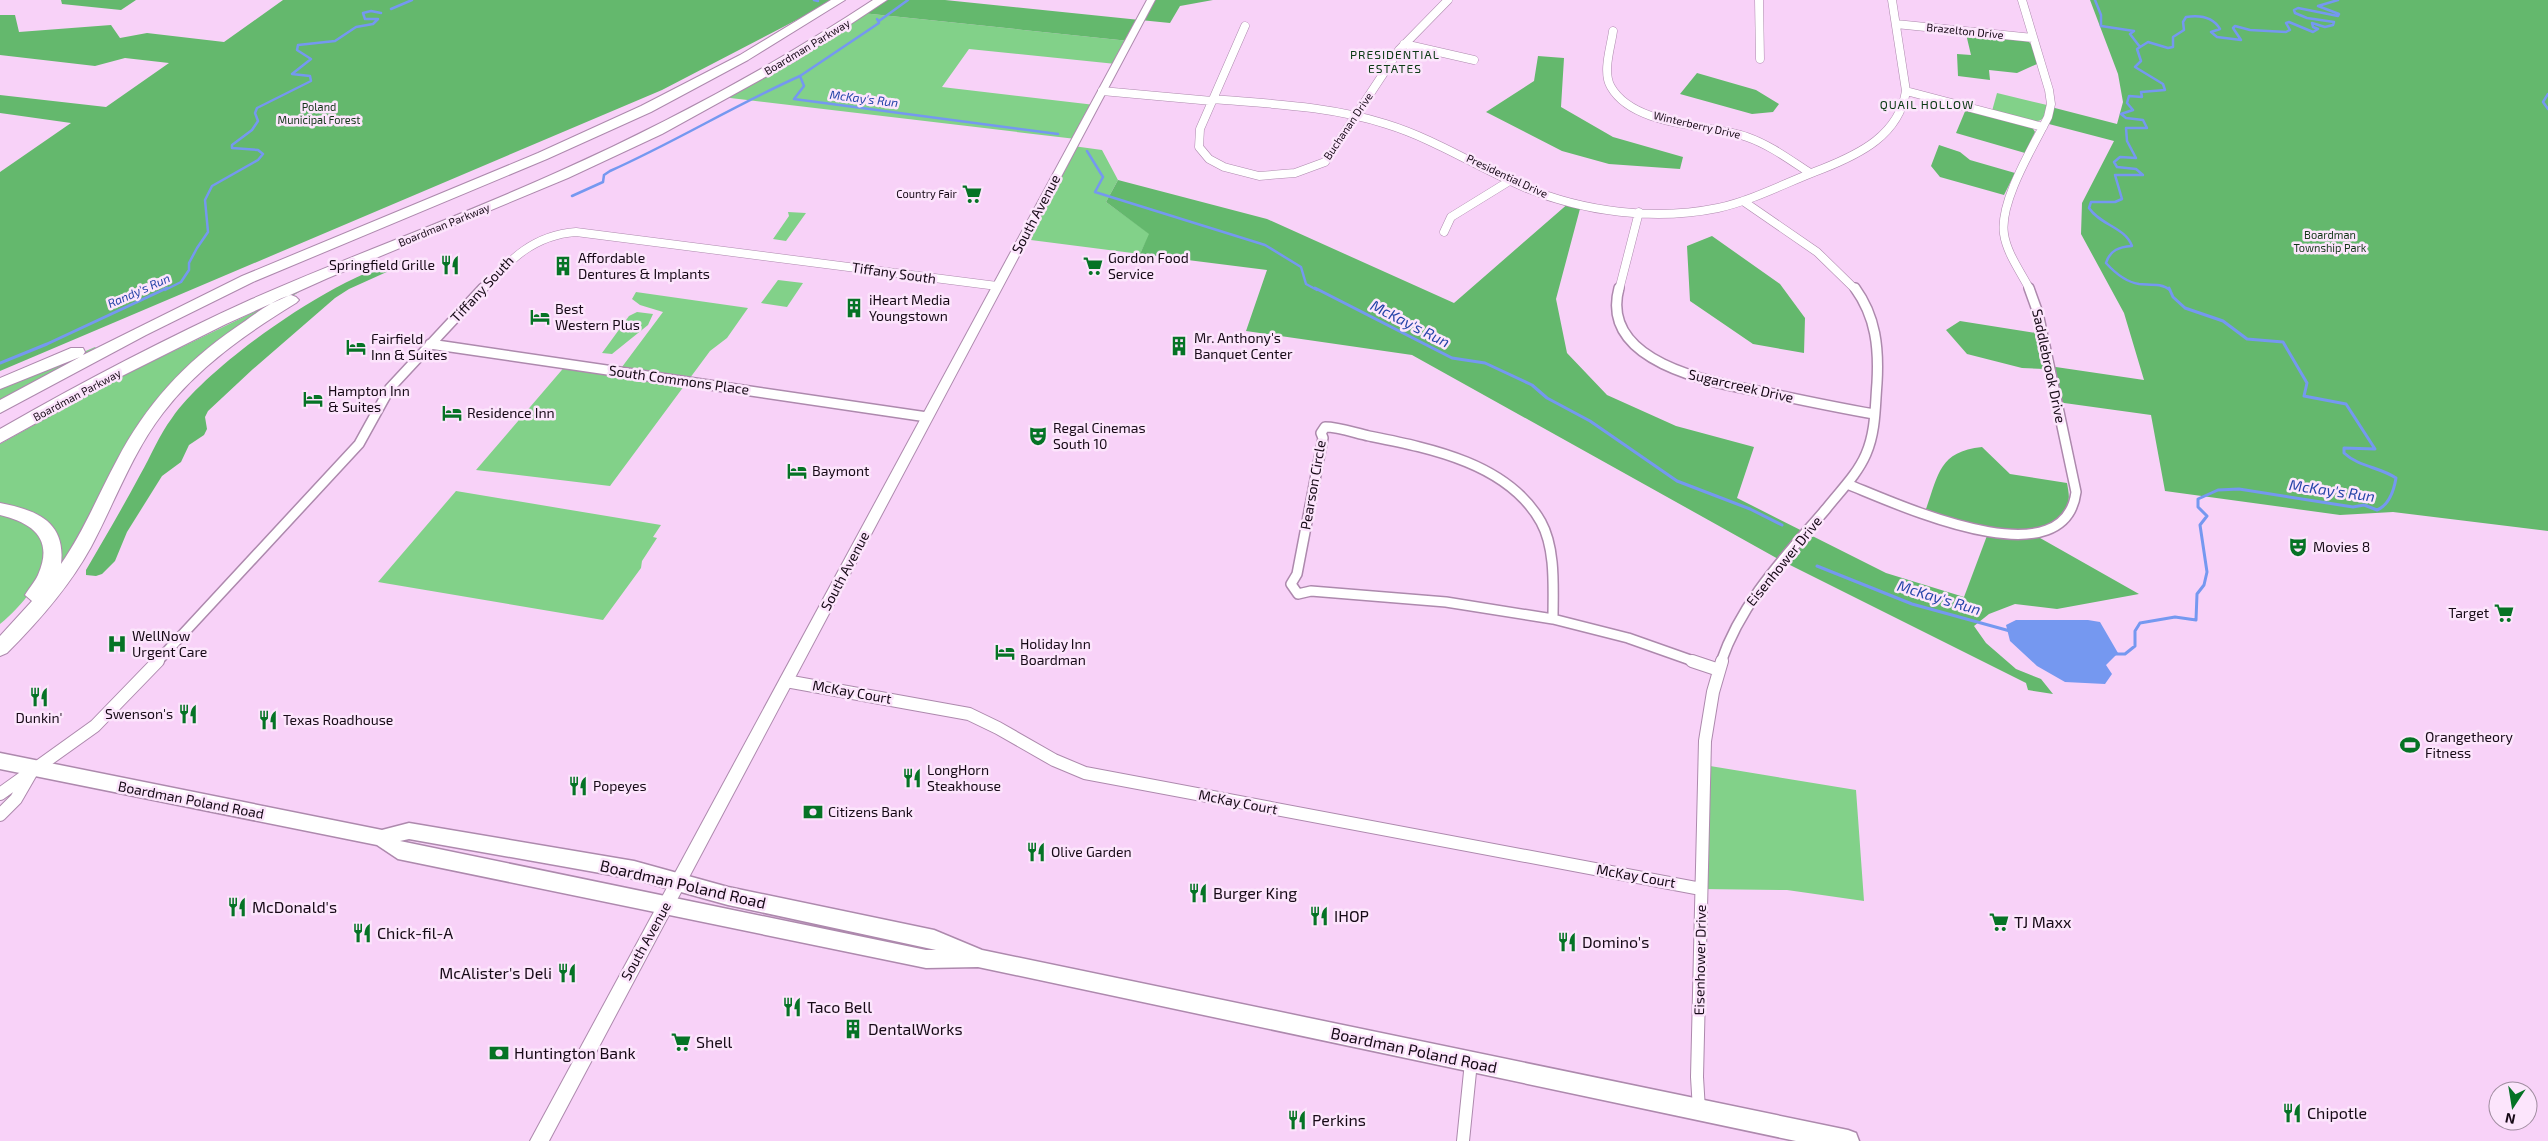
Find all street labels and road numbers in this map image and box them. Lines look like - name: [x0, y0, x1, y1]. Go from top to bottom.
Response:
- street label: Boardman Parkway: [762, 16, 852, 77]
- street label: Brazelton Drive: [1926, 20, 2004, 41]
- street label: Buchanan Drive: [1320, 90, 1375, 162]
- street label: Winterberry Drive: [1652, 108, 1742, 141]
- street label: Presidential Drive: [1465, 151, 1550, 200]
- street label: South Avenue: [1008, 171, 1063, 256]
- street label: Boardman Parkway: [396, 200, 492, 249]
- street label: Tiffany South: [446, 252, 517, 325]
- street label: Tiffany South: [851, 258, 937, 287]
- street label: Saddlebrook Drive: [2029, 307, 2070, 424]
- street label: South Commons Place: [608, 361, 750, 398]
- street label: Sugarcreek Drive: [1687, 365, 1795, 406]
- street label: Boardman Parkway: [31, 366, 123, 423]
- street label: Pearson Circle: [1296, 439, 1329, 531]
- street label: Eisenhower Drive: [1742, 512, 1825, 609]
- street label: South Avenue: [817, 528, 872, 613]
- street label: McKay Court: [811, 676, 893, 707]
- street label: Boardman Poland Road: [117, 777, 266, 822]
- street label: McKay Court: [1197, 786, 1279, 818]
- street label: Boardman Poland Road: [598, 855, 768, 912]
- street label: McKay Court: [1595, 860, 1677, 891]
- street label: South Avenue: [617, 899, 674, 983]
- street label: Eisenhower Drive: [1690, 904, 1709, 1016]
- street label: Boardman Poland Road: [1329, 1023, 1499, 1076]

